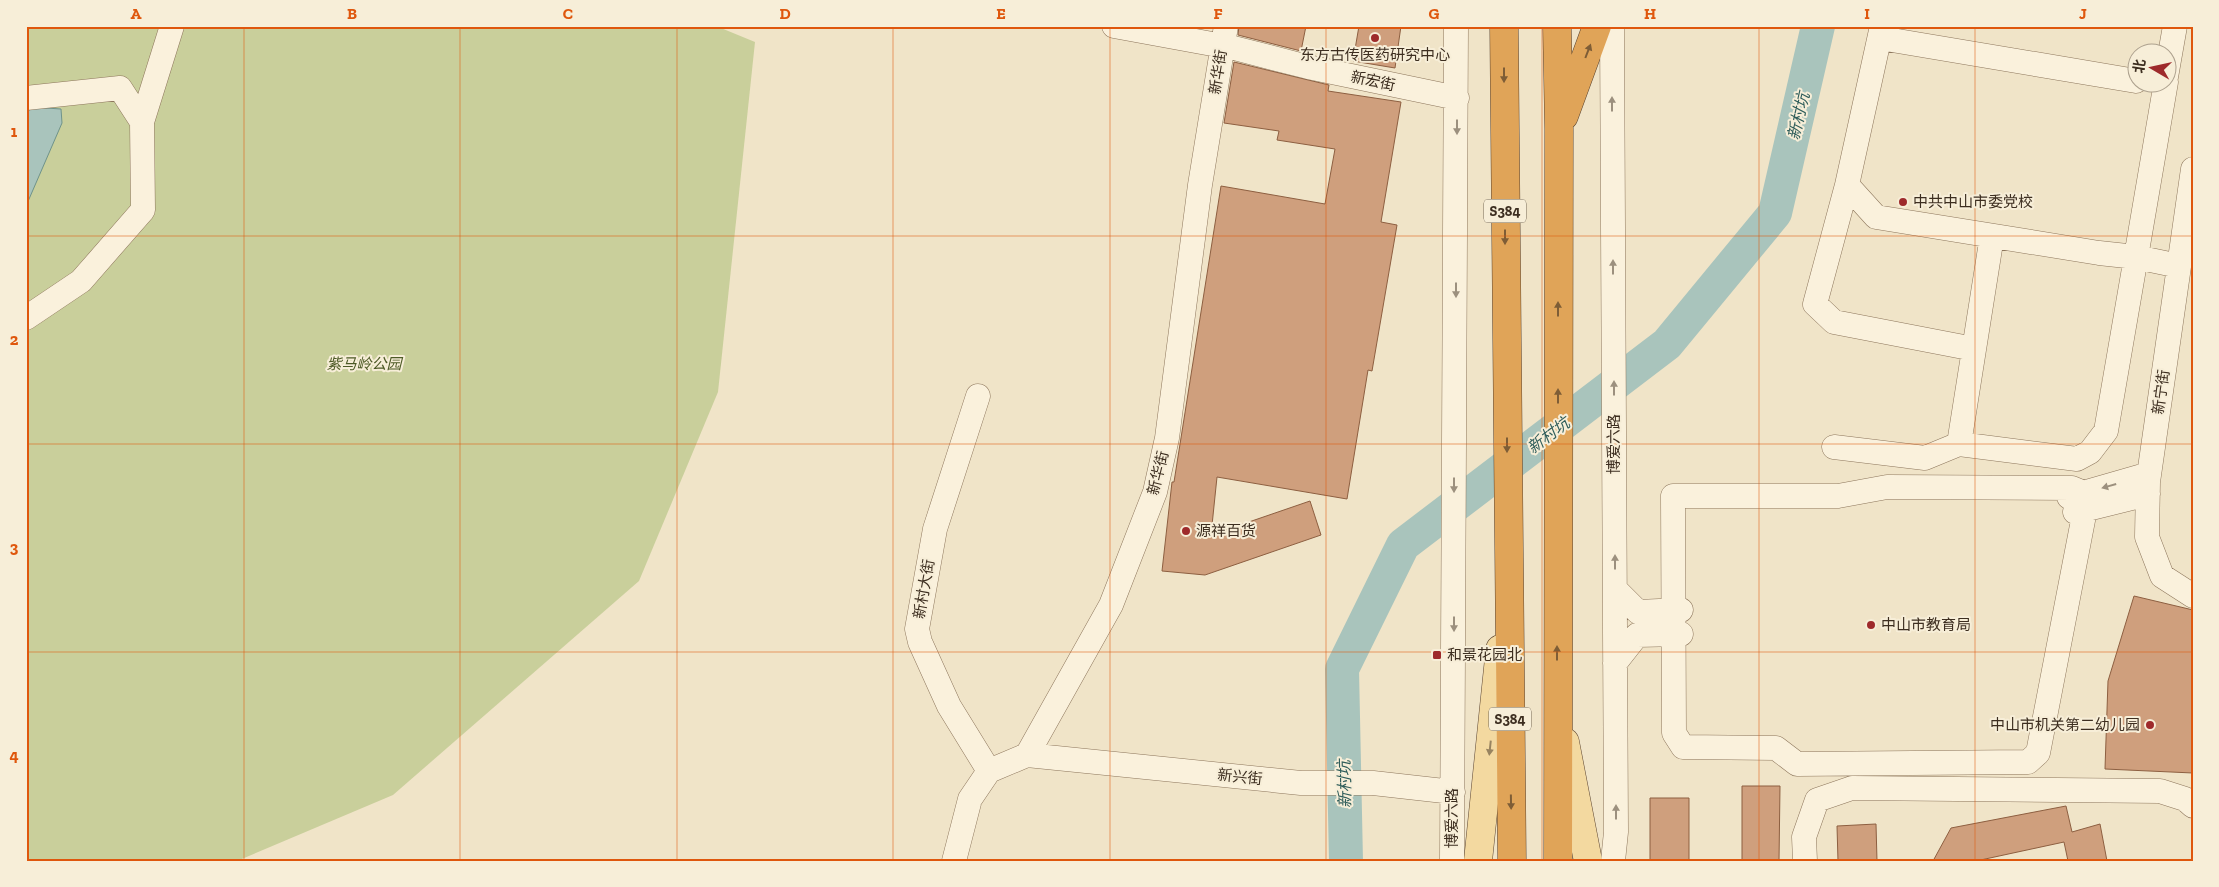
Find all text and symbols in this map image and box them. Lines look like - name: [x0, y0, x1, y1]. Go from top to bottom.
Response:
- text: A: [131, 4, 142, 23]
- text: B: [347, 4, 357, 23]
- text: C: [563, 4, 573, 23]
- text: D: [779, 4, 791, 23]
- text: E: [996, 4, 1006, 23]
- text: F: [1213, 4, 1223, 23]
- text: G: [1429, 4, 1440, 23]
- text: H: [1644, 4, 1656, 23]
- text: I: [1864, 4, 1870, 23]
- text: J: [2079, 4, 2087, 23]
- marker: 东方古传医药研究中心: [1369, 32, 1381, 44]
- north arrow: [2126, 42, 2176, 92]
- one-way arrow: [1585, 43, 1592, 58]
- place label: 东方古传医药研究中心: [1300, 46, 1450, 64]
- street label: 新华街: [1206, 48, 1230, 96]
- text: 北: [2130, 58, 2149, 74]
- one-way arrow: [1500, 67, 1508, 83]
- street label: 新宏街: [1349, 68, 1397, 94]
- water label: 新村坑: [1784, 89, 1814, 142]
- one-way arrow: [1608, 96, 1616, 112]
- one-way arrow: [1453, 120, 1461, 136]
- text: 1: [11, 122, 18, 141]
- place label: 中共中山市委党校: [1913, 193, 2033, 211]
- marker: 中共中山市委党校: [1897, 196, 1909, 208]
- road number: S384: [1484, 200, 1526, 222]
- one-way arrow: [1502, 230, 1510, 246]
- one-way arrow: [1609, 259, 1617, 275]
- one-way arrow: [1452, 282, 1460, 298]
- one-way arrow: [1554, 301, 1562, 317]
- text: 2: [10, 330, 19, 349]
- park label: 紫马岭公园: [326, 355, 403, 373]
- street label: 新宁街: [2149, 368, 2173, 416]
- one-way arrow: [1610, 380, 1618, 396]
- one-way arrow: [1554, 387, 1562, 403]
- water label: 新村坑: [1523, 412, 1575, 457]
- street label: 博爱六路: [1605, 414, 1623, 474]
- one-way arrow: [1503, 438, 1511, 454]
- street label: 新华街: [1144, 449, 1172, 497]
- one-way arrow: [1450, 478, 1458, 494]
- one-way arrow: [2101, 482, 2116, 490]
- place label: 源祥百货: [1196, 522, 1256, 540]
- marker: 源祥百货: [1180, 525, 1192, 537]
- text: 3: [10, 538, 19, 557]
- one-way arrow: [1611, 554, 1619, 570]
- street label: 新村大街: [910, 558, 938, 620]
- place label: 中山市教育局: [1881, 616, 1971, 634]
- one-way arrow: [1450, 617, 1458, 633]
- marker: 中山市教育局: [1865, 619, 1877, 631]
- one-way arrow: [1553, 644, 1561, 660]
- place label: 和景花园北: [1447, 646, 1522, 664]
- marker: 和景花园北: [1431, 649, 1443, 661]
- road number: S384: [1489, 708, 1531, 731]
- place label: 中山市机关第二幼儿园: [1990, 716, 2140, 734]
- marker: 中山市机关第二幼儿园: [2144, 719, 2156, 731]
- one-way arrow: [1486, 741, 1494, 757]
- text: 4: [9, 746, 19, 765]
- water label: 新村坑: [1335, 758, 1354, 808]
- street label: 新兴街: [1217, 766, 1263, 788]
- street label: 博爱六路: [1443, 788, 1461, 848]
- one-way arrow: [1507, 794, 1515, 810]
- one-way arrow: [1612, 804, 1620, 820]

